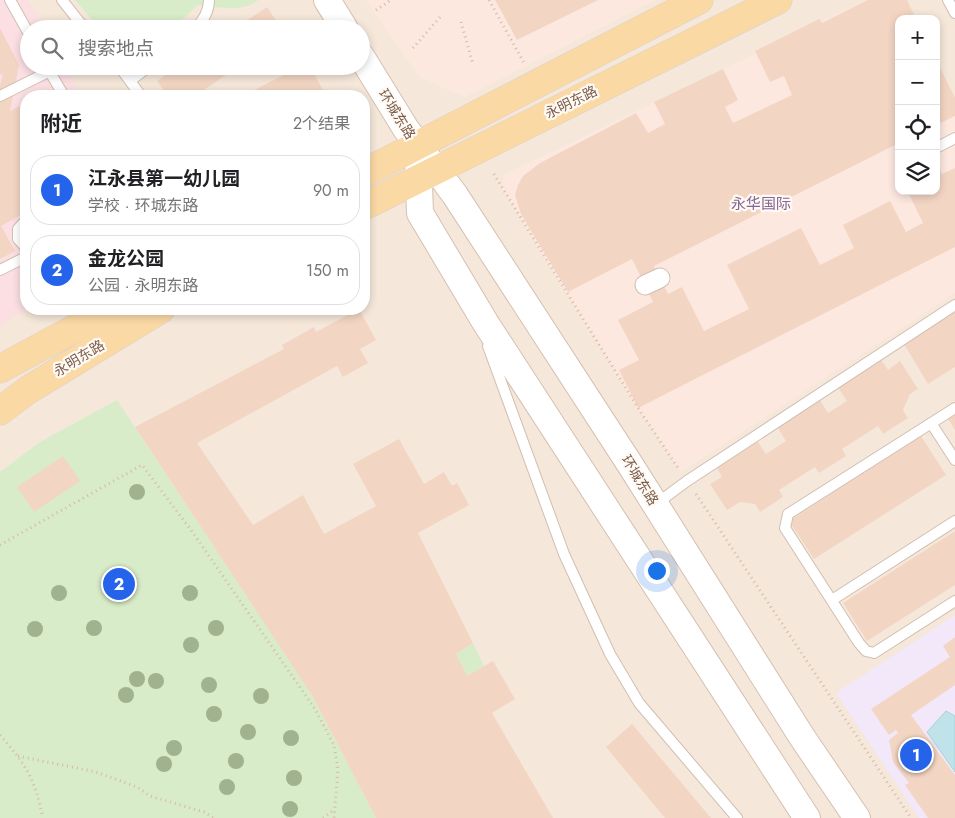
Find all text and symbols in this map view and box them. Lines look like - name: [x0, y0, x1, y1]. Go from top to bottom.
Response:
- map controls: [895, 15, 940, 195]
- button: +: [895, 15, 940, 60]
- search box: [20, 20, 370, 75]
- icon: search: [38, 34, 66, 62]
- text: 搜索地点: [78, 35, 154, 62]
- button: −: [895, 60, 940, 105]
- street label: 永明东路: [541, 81, 601, 123]
- street label: 环城东路: [374, 85, 420, 143]
- button: locate: [895, 105, 940, 150]
- text: 附近: [40, 109, 82, 139]
- text: 2个结果: [293, 112, 350, 135]
- button: layers: [895, 150, 940, 195]
- text: 江永县第一幼儿园: [88, 165, 240, 192]
- text: 1: [53, 179, 61, 202]
- text: 90 m: [313, 179, 349, 202]
- district label: 永华国际: [731, 193, 791, 215]
- text: 学校 · 环城东路: [88, 194, 198, 217]
- text: 金龙公园: [88, 245, 164, 272]
- text: 2: [52, 259, 62, 282]
- text: 150 m: [306, 259, 349, 282]
- text: 公园 · 永明东路: [88, 274, 198, 297]
- street label: 永明东路: [50, 335, 108, 381]
- street label: 环城东路: [617, 451, 663, 509]
- your location: [644, 558, 670, 584]
- pin: 2: [103, 565, 135, 603]
- pin: 1: [900, 736, 932, 774]

